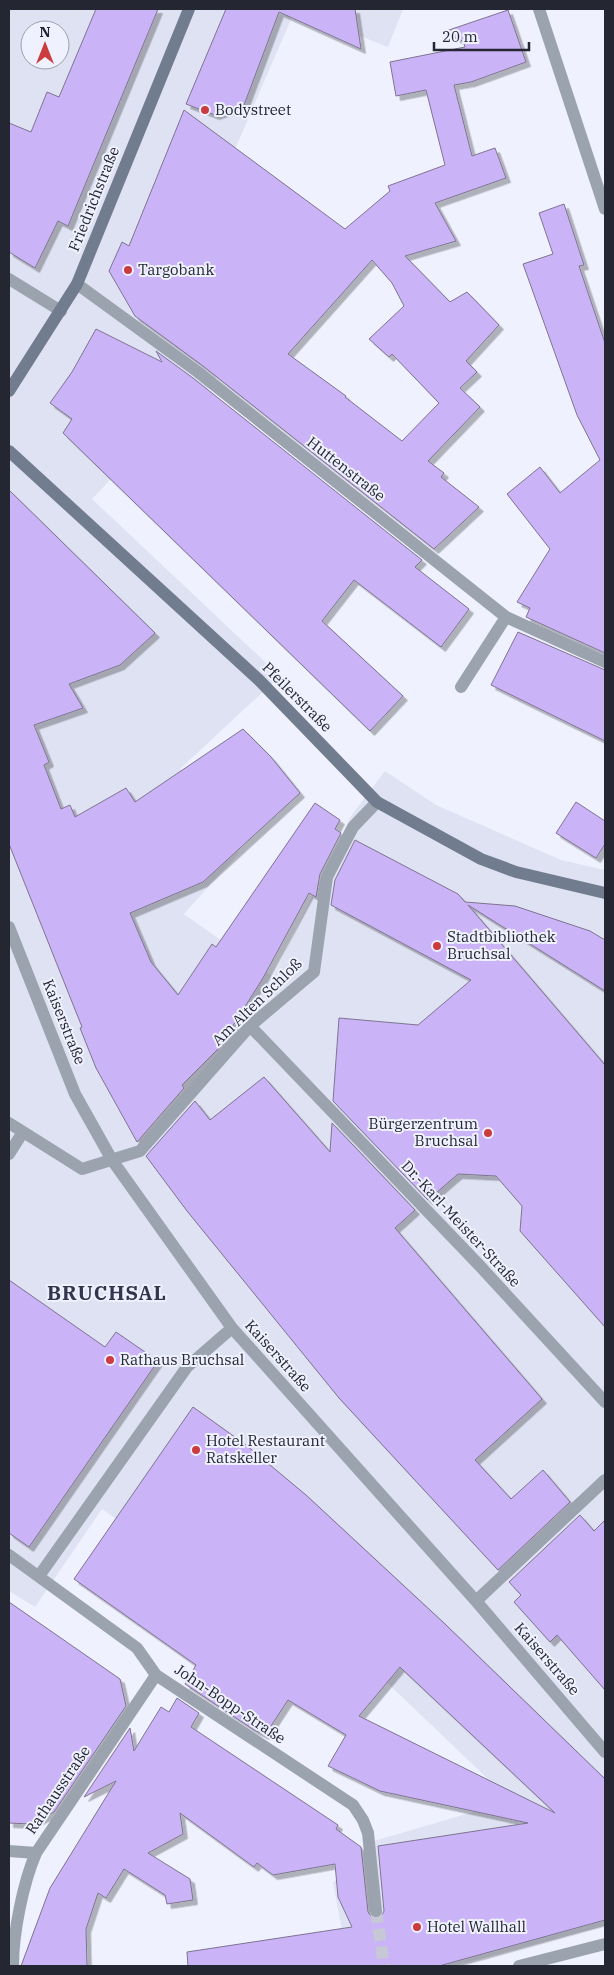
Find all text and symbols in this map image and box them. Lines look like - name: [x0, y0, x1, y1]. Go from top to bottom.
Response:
- north arrow: [20, 20, 70, 70]
- scale bar: [434, 20, 529, 52]
- text: N: [39, 23, 51, 41]
- text: 20 m: [442, 27, 478, 46]
- place label: Bodystreet: [215, 100, 291, 119]
- marker: Bodystreet: [199, 104, 211, 116]
- street label: Friedrichstraße: [64, 144, 123, 254]
- place label: Targobank: [138, 260, 214, 279]
- marker: Targobank: [122, 264, 134, 276]
- street label: Huttenstraße: [303, 432, 389, 505]
- street label: Pfeilerstraße: [258, 658, 336, 736]
- place label: Stadtbibliothek Bruchsal: [447, 927, 556, 963]
- marker: Stadtbibliothek Bruchsal: [431, 940, 443, 952]
- street label: Am Alten Schloß: [208, 954, 306, 1049]
- street label: Kaiserstraße: [39, 976, 90, 1067]
- place label: Bürgerzentrum Bruchsal: [368, 1114, 478, 1150]
- marker: Bürgerzentrum Bruchsal: [482, 1127, 494, 1139]
- street label: Dr.-Karl-Meister-Straße: [398, 1156, 525, 1291]
- district label: BRUCHSAL: [47, 1279, 167, 1306]
- street label: Kaiserstraße: [241, 1316, 316, 1396]
- place label: Rathaus Bruchsal: [120, 1350, 244, 1369]
- marker: Rathaus Bruchsal: [104, 1354, 116, 1366]
- place label: Hotel Restaurant Ratskeller: [206, 1431, 325, 1467]
- marker: Hotel Restaurant Ratskeller: [190, 1444, 202, 1456]
- street label: Kaiserstraße: [511, 1618, 584, 1699]
- street label: John-Bopp-Straße: [171, 1660, 289, 1748]
- street label: Rathausstraße: [21, 1742, 94, 1837]
- place label: Hotel Wallhall: [427, 1917, 526, 1936]
- marker: Hotel Wallhall: [411, 1921, 423, 1933]

